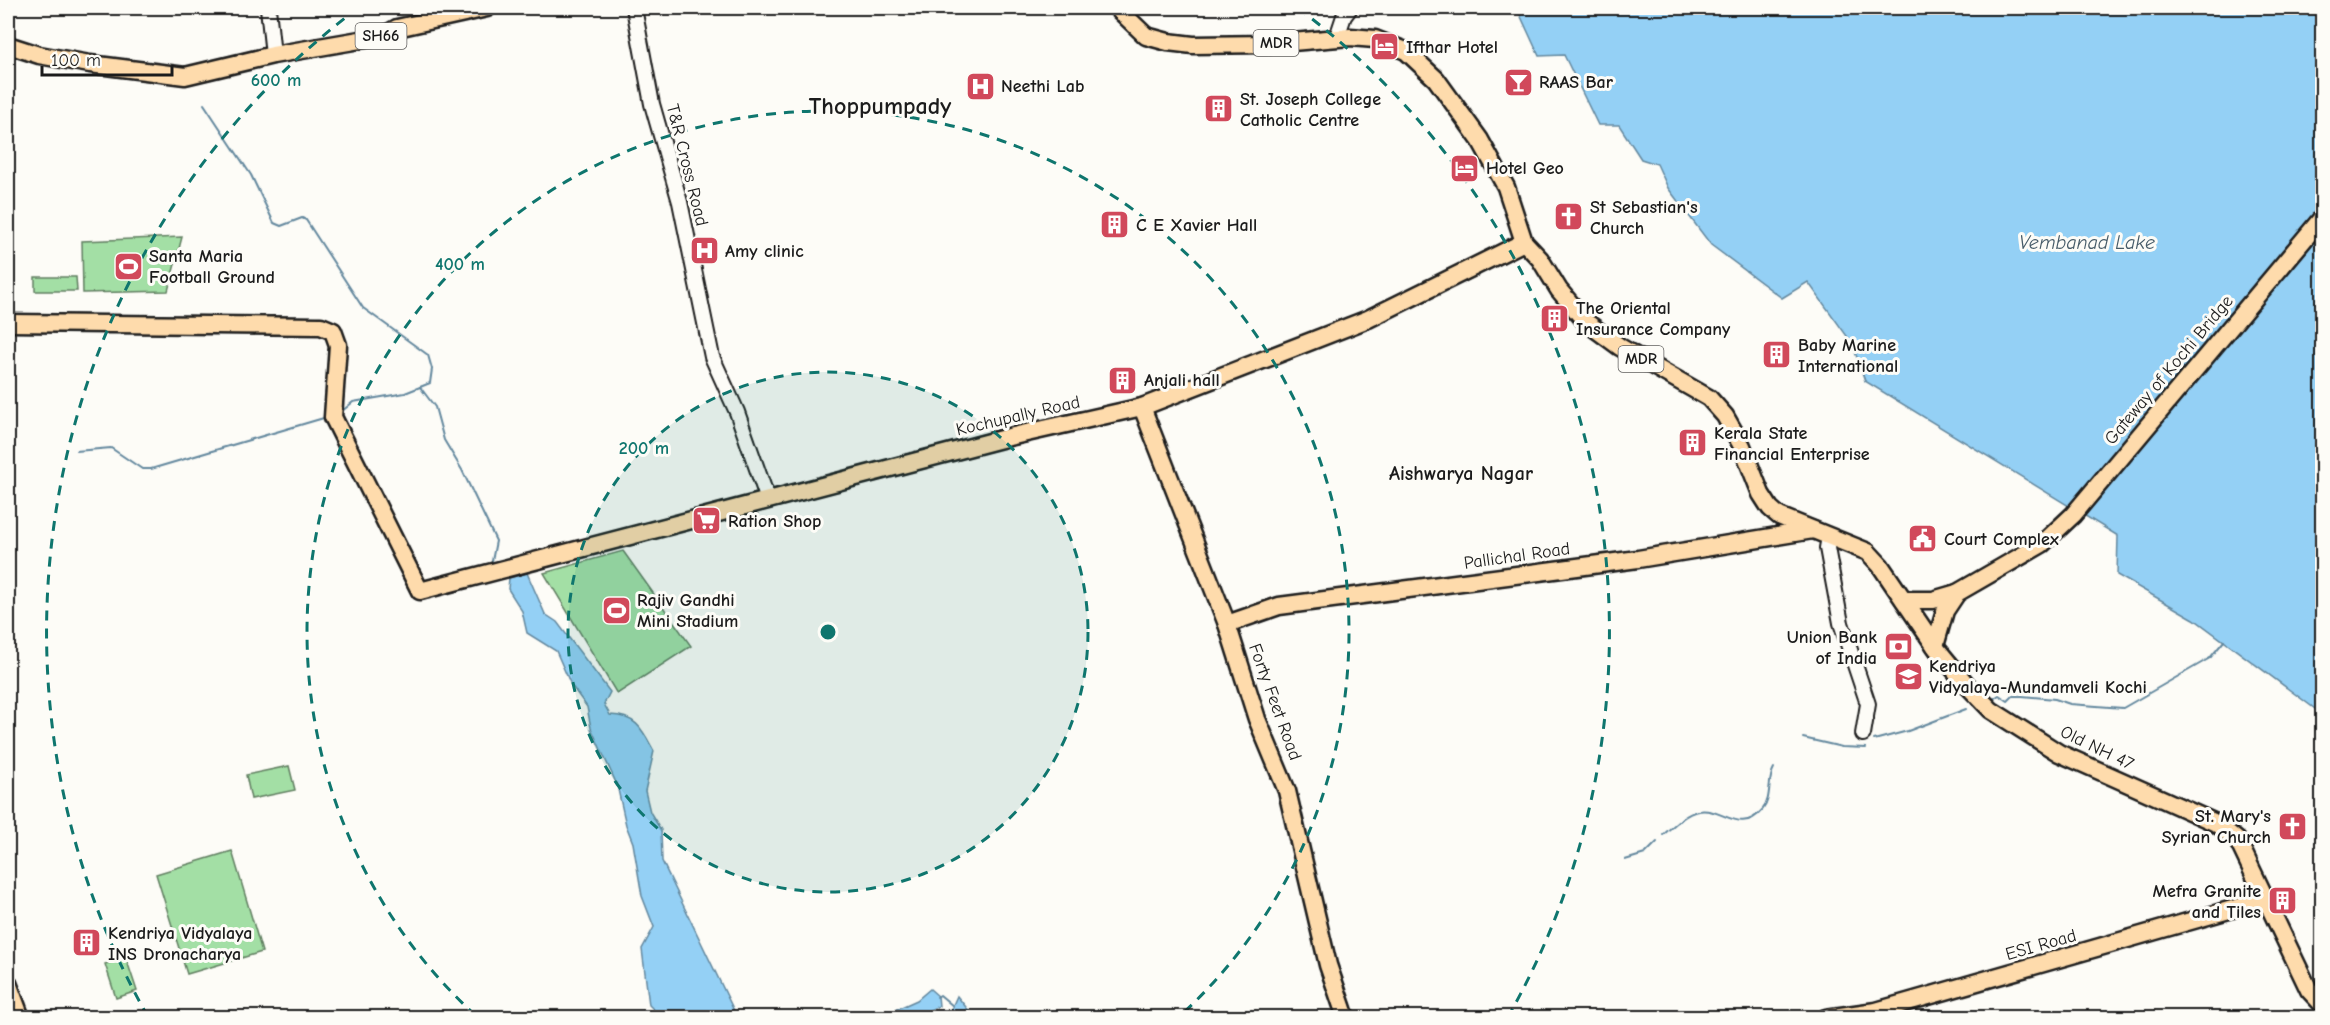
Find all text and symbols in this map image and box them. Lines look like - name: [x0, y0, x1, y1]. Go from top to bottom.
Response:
- road number: SH66: [356, 23, 406, 49]
- road number: MDR: [1254, 30, 1298, 56]
- hotel icon: Ifthar Hotel: [1369, 31, 1401, 63]
- place label: Ifthar Hotel: [1406, 37, 1498, 58]
- scale bar: [42, 39, 172, 77]
- text: 100 m: [51, 50, 101, 71]
- bar icon: RAAS Bar: [1502, 66, 1534, 98]
- text: 600 m: [251, 70, 301, 91]
- hospital icon: Neethi Lab: [964, 70, 996, 102]
- place label: RAAS Bar: [1539, 72, 1614, 93]
- place label: Neethi Lab: [1001, 76, 1084, 97]
- place label: St. Joseph College Catholic Centre: [1240, 89, 1381, 131]
- district label: Thoppumpady: [809, 92, 951, 120]
- building icon: St. Joseph College Catholic Centre: [1203, 93, 1235, 125]
- street label: T&R Cross Road: [662, 102, 712, 228]
- hotel icon: Hotel Geo: [1449, 152, 1481, 184]
- place label: Hotel Geo: [1486, 158, 1564, 179]
- place label: St Sebastian's Church: [1590, 197, 1698, 239]
- church icon: St Sebastian's Church: [1553, 201, 1585, 233]
- building icon: C E Xavier Hall: [1099, 209, 1131, 241]
- place label: C E Xavier Hall: [1136, 215, 1257, 236]
- water label: Vembanad Lake: [2019, 231, 2155, 254]
- hospital icon: Amy clinic: [688, 235, 720, 267]
- place label: Amy clinic: [725, 241, 804, 262]
- place label: Santa Maria Football Ground: [149, 246, 275, 288]
- sports icon: Santa Maria Football Ground: [112, 250, 144, 282]
- text: 400 m: [435, 254, 485, 275]
- street label: Gateway of Kochi Bridge: [2100, 291, 2238, 449]
- place label: The Oriental Insurance Company: [1576, 298, 1731, 340]
- building icon: The Oriental Insurance Company: [1539, 302, 1571, 334]
- place label: Baby Marine International: [1798, 335, 1898, 377]
- building icon: Baby Marine International: [1761, 339, 1793, 371]
- road number: MDR: [1618, 346, 1664, 372]
- building icon: Anjali hall: [1107, 364, 1139, 396]
- place label: Anjali hall: [1144, 370, 1220, 391]
- street label: Kochupally Road: [954, 392, 1082, 440]
- place label: Kerala State Financial Enterprise: [1714, 423, 1870, 465]
- building icon: Kerala State Financial Enterprise: [1677, 427, 1709, 459]
- text: 200 m: [619, 438, 669, 459]
- district label: Aishwarya Nagar: [1389, 462, 1533, 485]
- supermarket icon: Ration Shop: [691, 505, 723, 537]
- place label: Ration Shop: [728, 511, 821, 532]
- public building icon: Court Complex: [1907, 523, 1939, 555]
- place label: Court Complex: [1944, 529, 2059, 550]
- street label: Pallichal Road: [1463, 538, 1571, 574]
- place label: Rajiv Gandhi Mini Stadium: [637, 590, 738, 632]
- sports icon: Rajiv Gandhi Mini Stadium: [600, 594, 632, 626]
- centre of rings: [818, 622, 838, 642]
- place label: Union Bank of India: [1787, 627, 1877, 669]
- bank icon: Union Bank of India: [1882, 631, 1914, 663]
- street label: Forty Feet Road: [1244, 641, 1306, 763]
- place label: Kendriya Vidyalaya-Mundamveli Kochi: [1929, 656, 2147, 698]
- school or university icon: Kendriya Vidyalaya-Mundamveli Kochi: [1892, 660, 1924, 692]
- street label: Old NH 47: [2057, 721, 2138, 775]
- place label: St. Mary's Syrian Church: [2162, 806, 2271, 848]
- church icon: St. Mary's Syrian Church: [2276, 810, 2308, 842]
- place label: Mefra Granite and Tiles: [2153, 881, 2261, 923]
- building icon: Mefra Granite and Tiles: [2266, 885, 2298, 917]
- place label: Kendriya Vidyalaya INS Dronacharya: [108, 923, 252, 965]
- street label: ESI Road: [2003, 925, 2079, 965]
- building icon: Kendriya Vidyalaya INS Dronacharya: [71, 927, 103, 959]

